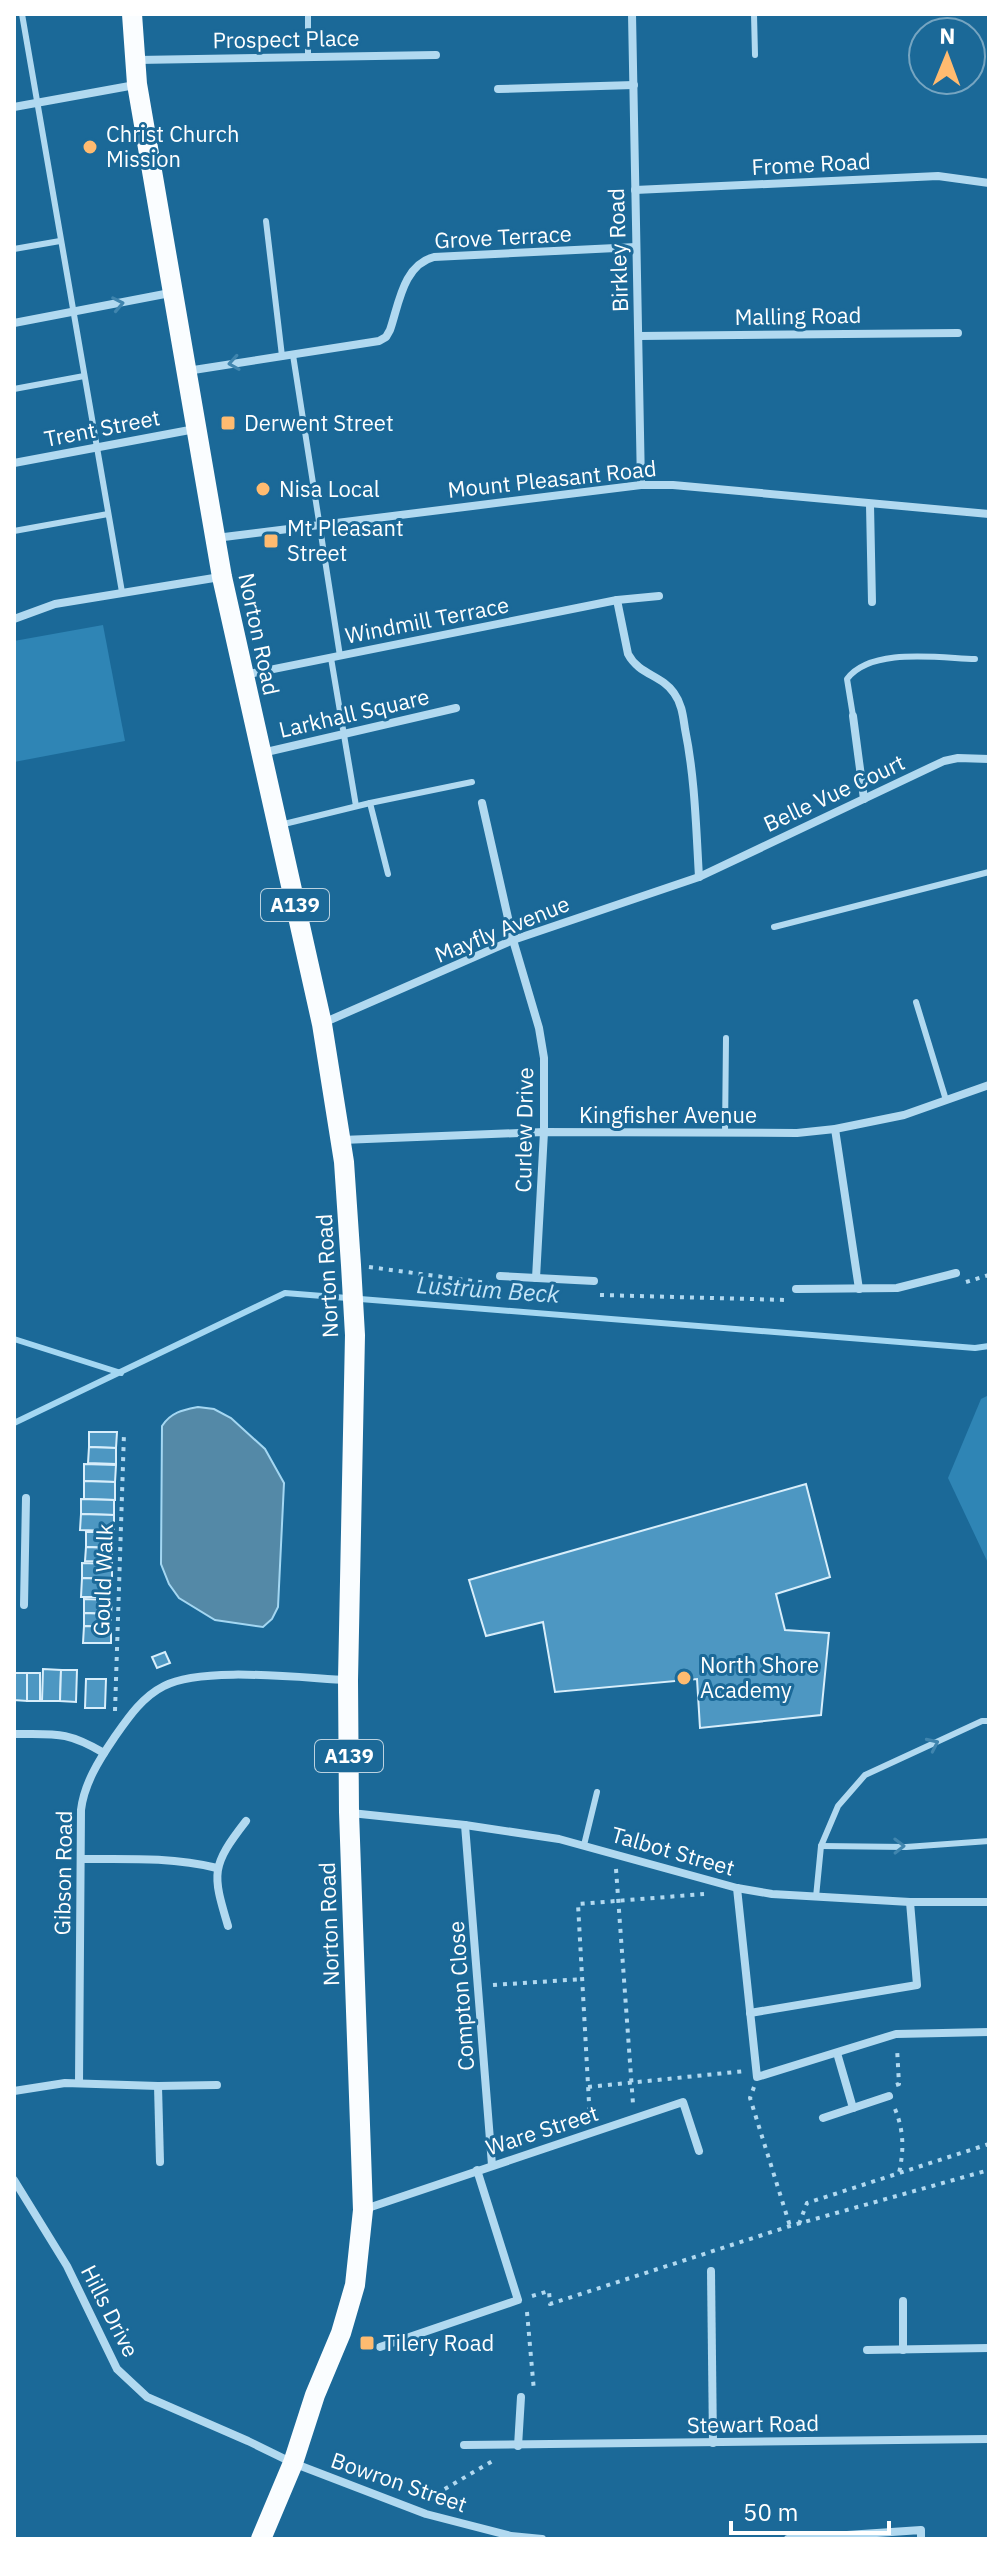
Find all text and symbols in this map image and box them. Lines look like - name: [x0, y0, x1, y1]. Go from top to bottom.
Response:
- north arrow: [907, 16, 987, 96]
- text: N: [939, 21, 956, 50]
- street label: Prospect Place: [212, 23, 360, 54]
- place label: Christ Church Mission: [106, 119, 239, 173]
- marker: Christ Church Mission: [81, 138, 99, 156]
- street label: Frome Road: [751, 146, 871, 181]
- street label: Birkley Road: [601, 187, 634, 313]
- street label: Grove Terrace: [434, 218, 572, 255]
- one-way arrow: [112, 296, 125, 313]
- street label: Malling Road: [734, 300, 862, 331]
- one-way arrow: [227, 354, 241, 371]
- street label: Trent Street: [42, 402, 162, 453]
- place label: Derwent Street: [244, 408, 394, 437]
- marker: Derwent Street: [219, 414, 237, 432]
- street label: Mount Pleasant Road: [446, 453, 658, 504]
- place label: Nisa Local: [279, 474, 380, 503]
- marker: Nisa Local: [254, 480, 272, 498]
- place label: Mt Pleasant Street: [287, 513, 404, 567]
- marker: Mt Pleasant Street: [262, 532, 280, 550]
- street label: Norton Road: [232, 570, 287, 698]
- street label: Windmill Terrace: [343, 589, 511, 650]
- street label: Larkhall Square: [276, 681, 432, 744]
- street label: Belle Vue Court: [758, 747, 909, 838]
- street label: Mayfly Avenue: [430, 888, 574, 969]
- road number: A139: [261, 889, 329, 921]
- street label: Curlew Drive: [508, 1067, 539, 1193]
- street label: Kingfisher Avenue: [579, 1100, 757, 1129]
- street label: Norton Road: [309, 1213, 344, 1339]
- water label: Lustrum Beck: [416, 1268, 561, 1310]
- street label: Gould Walk: [86, 1523, 119, 1637]
- place label: North Shore Academy: [700, 1650, 819, 1704]
- marker: North Shore Academy: [675, 1669, 693, 1687]
- one-way arrow: [924, 1738, 939, 1754]
- road number: A139: [315, 1740, 383, 1772]
- street label: Gibson Road: [47, 1810, 78, 1936]
- street label: Talbot Street: [608, 1819, 738, 1882]
- one-way arrow: [893, 1838, 906, 1855]
- street label: Norton Road: [312, 1861, 345, 1987]
- street label: Compton Close: [441, 1920, 480, 2072]
- street label: Ware Street: [482, 2098, 602, 2161]
- street label: Hills Drive: [75, 2260, 146, 2362]
- place label: Tilery Road: [383, 2328, 494, 2357]
- marker: Tilery Road: [358, 2334, 376, 2352]
- street label: Stewart Road: [686, 2408, 819, 2439]
- street label: Bowron Street: [327, 2445, 471, 2518]
- scale bar: [731, 2485, 889, 2535]
- text: 50 m: [743, 2496, 798, 2528]

